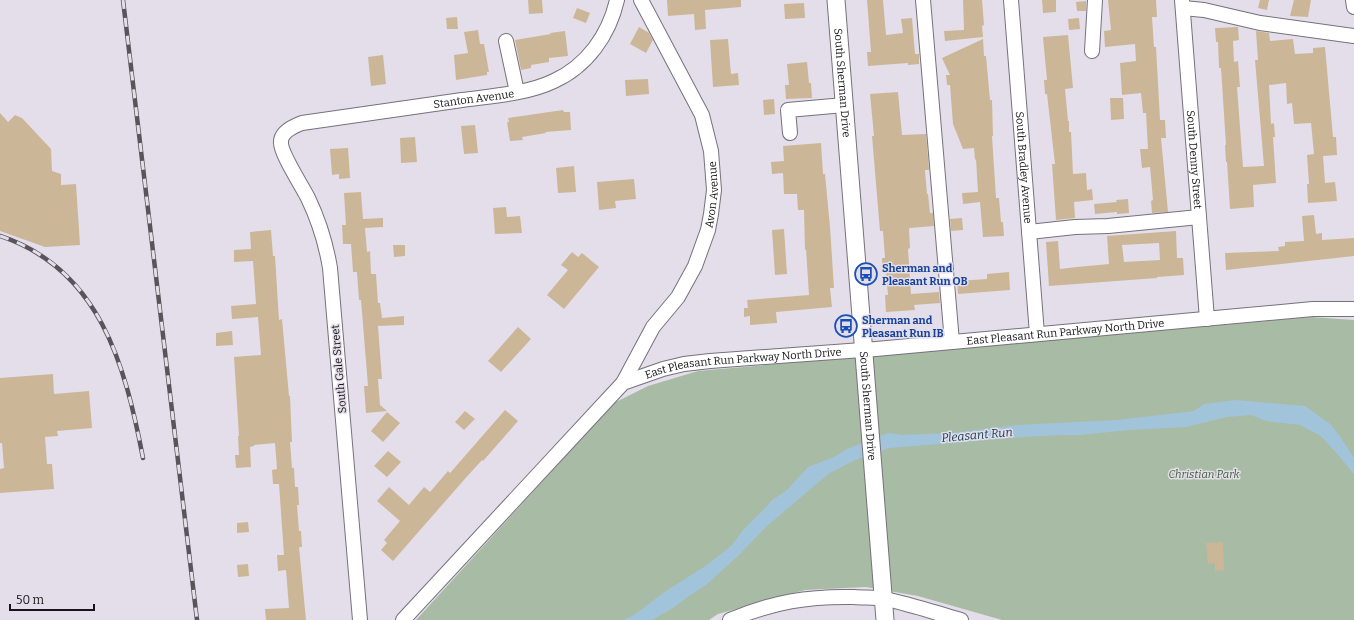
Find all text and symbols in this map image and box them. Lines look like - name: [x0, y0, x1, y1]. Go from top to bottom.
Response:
- street label: South Sherman Drive: [832, 28, 853, 138]
- street label: Stanton Avenue: [433, 87, 515, 111]
- street label: South Denny Street: [1184, 110, 1205, 209]
- street label: South Bradley Avenue: [1013, 111, 1035, 224]
- street label: Avon Avenue: [702, 161, 721, 229]
- bus stop icon: Sherman and Pleasant Run OB: [853, 261, 879, 287]
- place label: Sherman and Pleasant Run OB: [882, 262, 968, 288]
- bus stop icon: Sherman and Pleasant Run IB: [833, 313, 859, 339]
- place label: Sherman and Pleasant Run IB: [862, 314, 944, 340]
- street label: East Pleasant Run Parkway North Drive: [966, 316, 1165, 347]
- street label: South Gale Street: [329, 324, 349, 414]
- street label: East Pleasant Run Parkway North Drive: [643, 345, 842, 381]
- street label: South Sherman Drive: [857, 351, 879, 461]
- water label: Pleasant Run: [941, 425, 1013, 445]
- park label: Christian Park: [1168, 468, 1241, 481]
- scale bar: [10, 586, 94, 612]
- text: 50 m: [16, 593, 45, 607]

